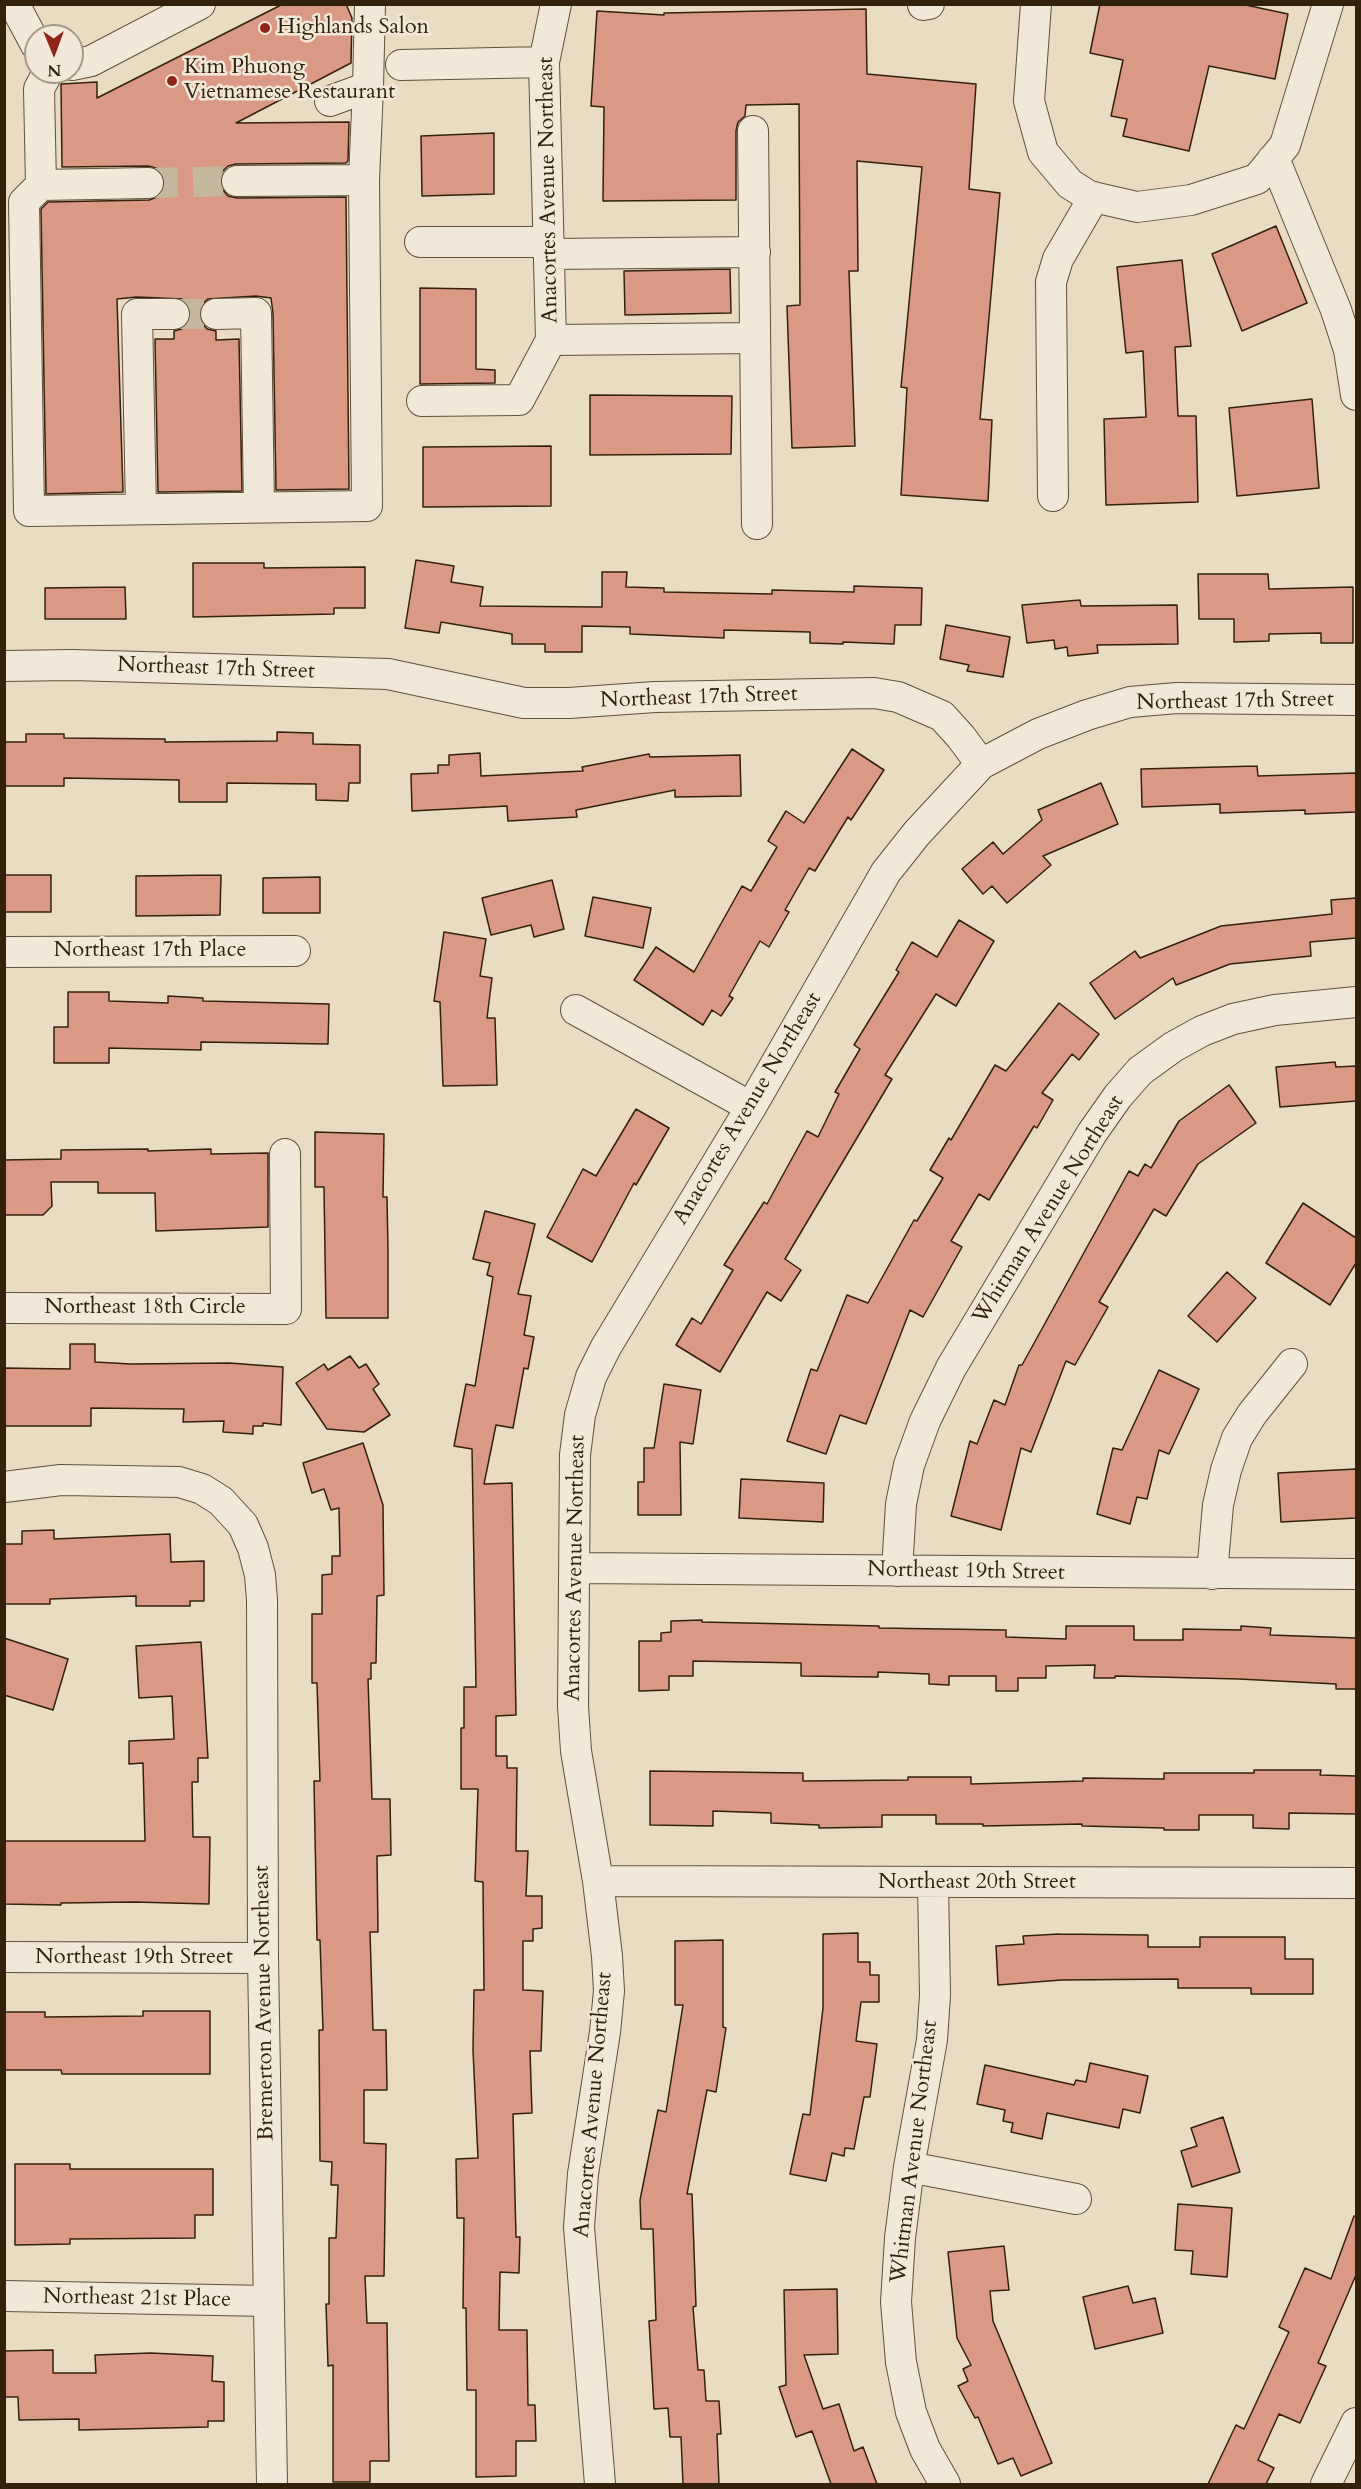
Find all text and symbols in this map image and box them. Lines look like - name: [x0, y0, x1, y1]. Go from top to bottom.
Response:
- place label: Highlands Salon: [277, 15, 429, 41]
- marker: Highlands Salon: [258, 21, 272, 35]
- north arrow: [24, 24, 84, 84]
- place label: Kim Phuong Vietnamese Restaurant: [184, 55, 395, 106]
- street label: Anacortes Avenue Northeast: [533, 57, 565, 323]
- text: N: [47, 59, 61, 81]
- marker: Kim Phuong Vietnamese Restaurant: [165, 74, 179, 88]
- street label: Northeast 17th Street: [117, 652, 315, 686]
- street label: Northeast 17th Street: [600, 681, 798, 715]
- street label: Northeast 17th Street: [1136, 687, 1334, 717]
- street label: Northeast 17th Place: [53, 938, 247, 964]
- street label: Anacortes Avenue Northeast: [668, 988, 828, 1230]
- street label: Whitman Avenue Northeast: [968, 1091, 1130, 1329]
- street label: Northeast 18th Circle: [44, 1295, 246, 1321]
- street label: Anacortes Avenue Northeast: [560, 1435, 592, 1701]
- street label: Northeast 19th Street: [867, 1557, 1065, 1587]
- street label: Bremerton Avenue Northeast: [249, 1865, 281, 2141]
- street label: Northeast 20th Street: [878, 1870, 1076, 1896]
- street label: Northeast 19th Street: [35, 1945, 233, 1971]
- street label: Anacortes Avenue Northeast: [569, 1971, 619, 2239]
- street label: Whitman Avenue Northeast: [886, 2019, 944, 2285]
- street label: Northeast 21st Place: [43, 2284, 231, 2314]

